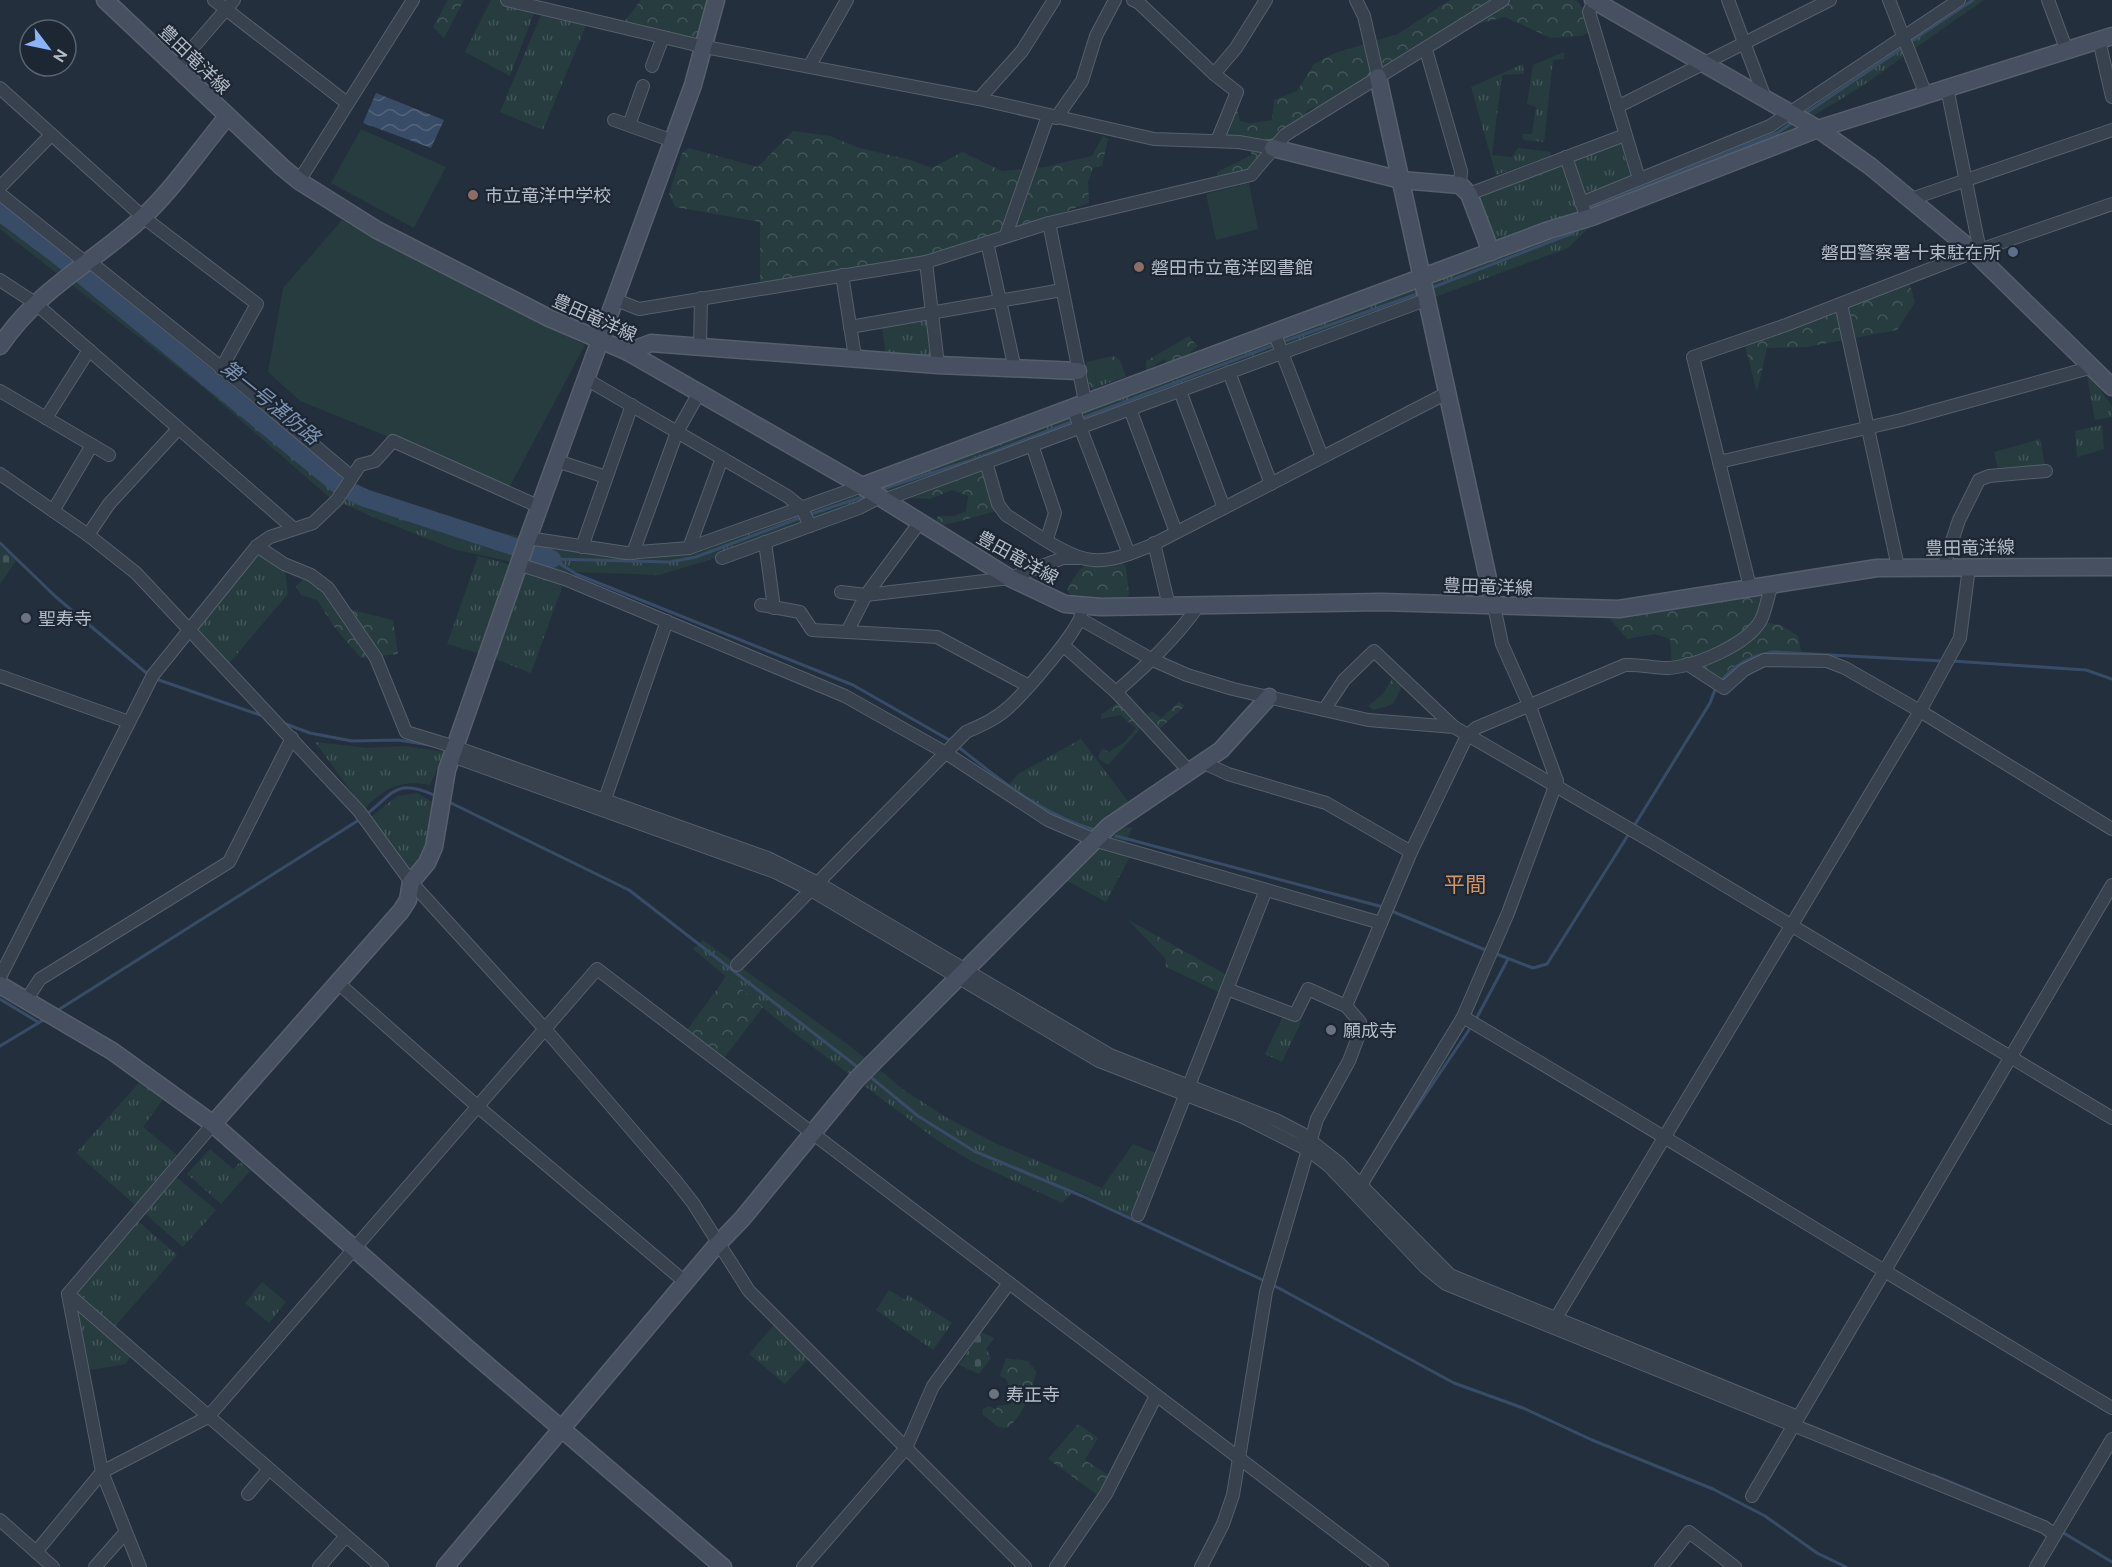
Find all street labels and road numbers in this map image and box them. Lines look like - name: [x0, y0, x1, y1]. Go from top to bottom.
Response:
- street label: 豊田竜洋線: [156, 21, 234, 97]
- street label: 豊田竜洋線: [550, 290, 640, 344]
- street label: 豊田竜洋線: [974, 526, 1062, 588]
- street label: 豊田竜洋線: [1925, 536, 2015, 558]
- street label: 豊田竜洋線: [1443, 574, 1533, 598]

